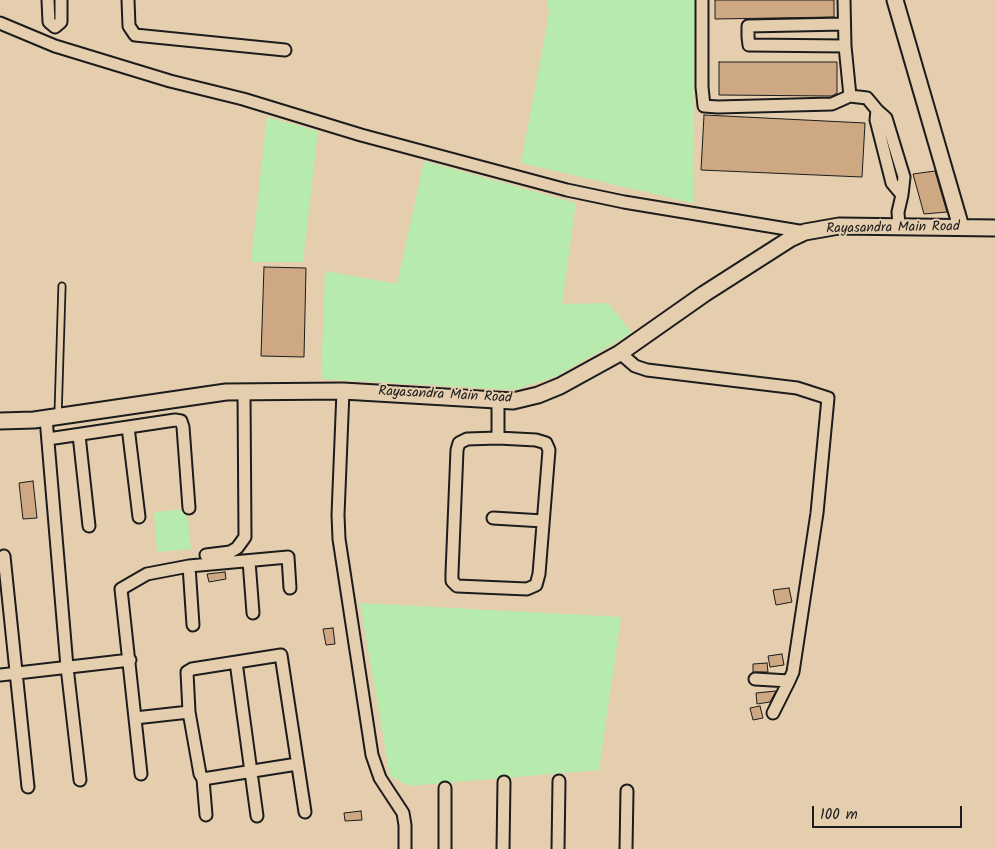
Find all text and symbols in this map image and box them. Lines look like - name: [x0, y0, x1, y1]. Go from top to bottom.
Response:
- street label: Rayasandra Main Road: [826, 219, 960, 239]
- street label: Rayasandra Main Road: [378, 384, 512, 408]
- scale bar: [815, 796, 965, 828]
- text: 100 m: [820, 803, 858, 827]

